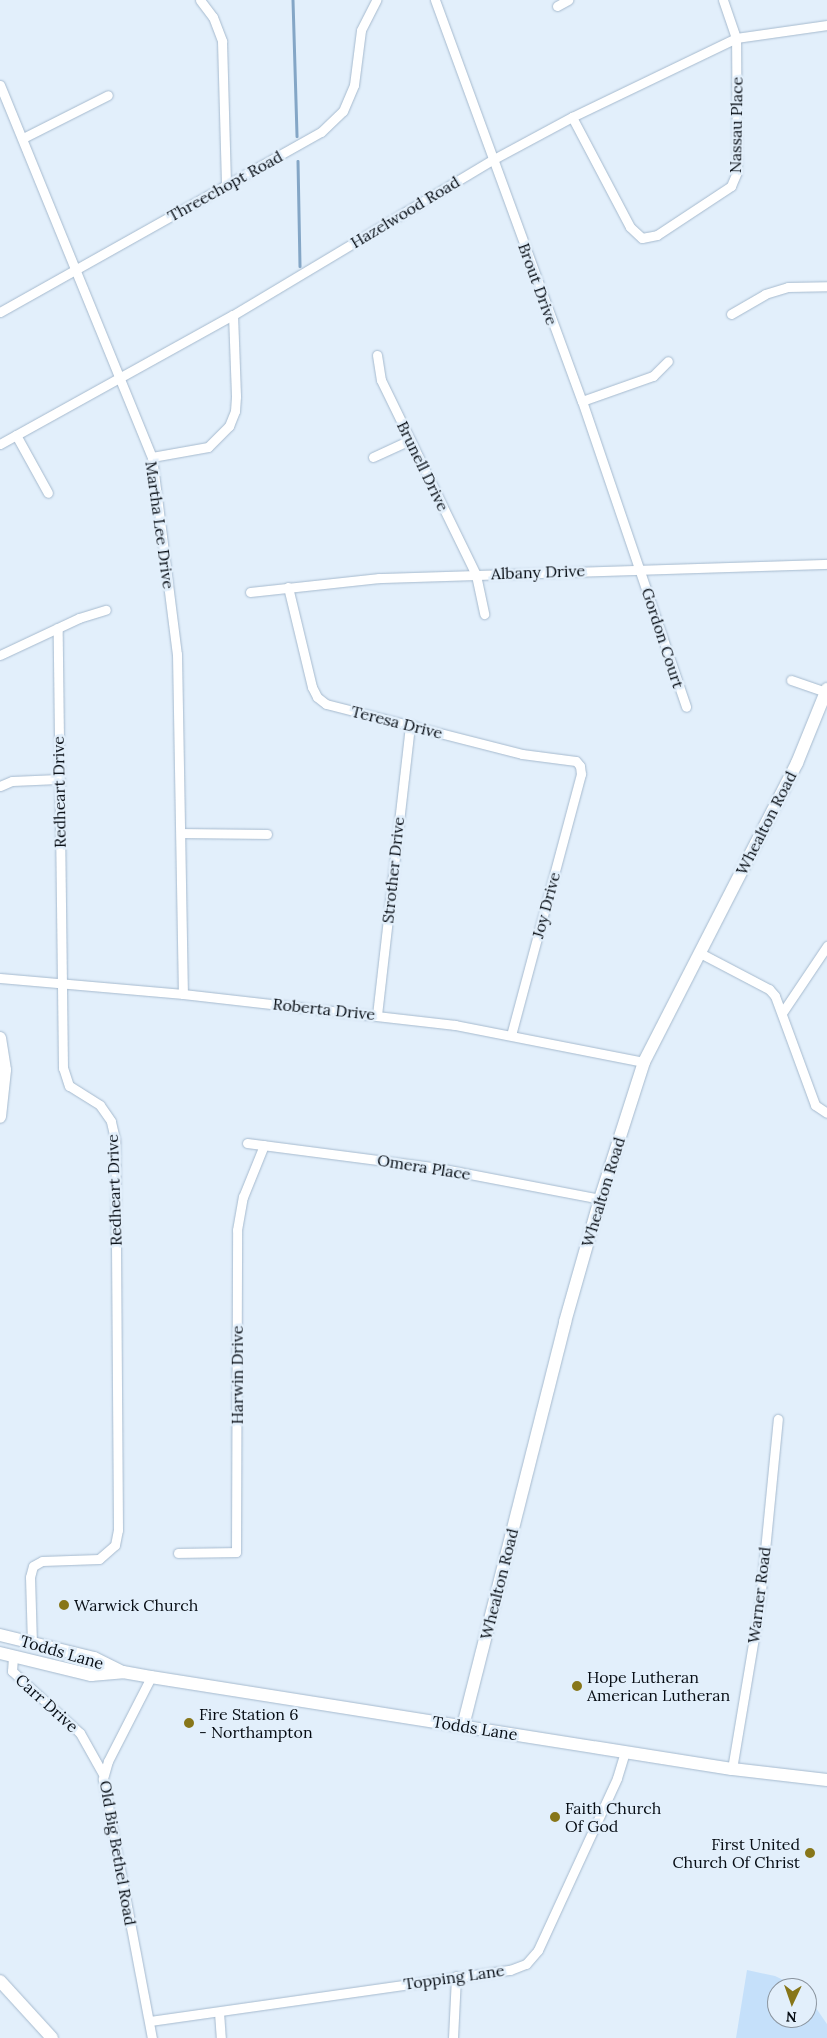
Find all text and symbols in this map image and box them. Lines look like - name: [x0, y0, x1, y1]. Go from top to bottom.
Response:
- street label: Nassau Place: [726, 77, 746, 173]
- street label: Threechopt Road: [164, 146, 286, 226]
- street label: Hazelwood Road: [347, 172, 463, 252]
- street label: Brout Drive: [514, 240, 562, 328]
- street label: Brunell Drive: [393, 418, 453, 514]
- street label: Martha Lee Drive: [142, 460, 178, 590]
- street label: Albany Drive: [491, 561, 585, 583]
- street label: Gordon Court: [638, 585, 688, 691]
- street label: Teresa Drive: [349, 701, 445, 743]
- street label: Redheart Drive: [48, 736, 70, 848]
- street label: Whealton Road: [732, 768, 800, 878]
- street label: Strother Drive: [378, 816, 408, 924]
- street label: Joy Drive: [528, 870, 564, 940]
- street label: Roberta Drive: [272, 994, 376, 1024]
- street label: Redheart Drive: [102, 1134, 126, 1246]
- street label: Whealton Road: [577, 1135, 629, 1249]
- street label: Omera Place: [376, 1150, 472, 1184]
- street label: Harwin Drive: [227, 1326, 247, 1424]
- street label: Whealton Road: [476, 1527, 522, 1641]
- street label: Warner Road: [744, 1546, 774, 1644]
- place label: Warwick Church: [74, 1595, 198, 1615]
- marker: Warwick Church: [58, 1599, 70, 1611]
- street label: Todds Lane: [18, 1631, 106, 1673]
- place label: Hope Lutheran American Lutheran: [587, 1667, 730, 1705]
- street label: Carr Drive: [12, 1670, 82, 1736]
- marker: Hope Lutheran American Lutheran: [571, 1680, 583, 1692]
- place label: Fire Station 6 - Northampton: [199, 1704, 313, 1742]
- street label: Todds Lane: [431, 1712, 519, 1744]
- marker: Fire Station 6 - Northampton: [183, 1717, 195, 1729]
- street label: Old Big Bethel Road: [96, 1779, 140, 1927]
- place label: Faith Church Of God: [565, 1798, 661, 1836]
- marker: Faith Church Of God: [549, 1811, 561, 1823]
- place label: First United Church Of Christ: [672, 1834, 800, 1872]
- marker: First United Church Of Christ: [804, 1847, 816, 1859]
- street label: Topping Lane: [402, 1960, 506, 1994]
- north arrow: [767, 1978, 817, 2028]
- text: N: [785, 2008, 797, 2026]

